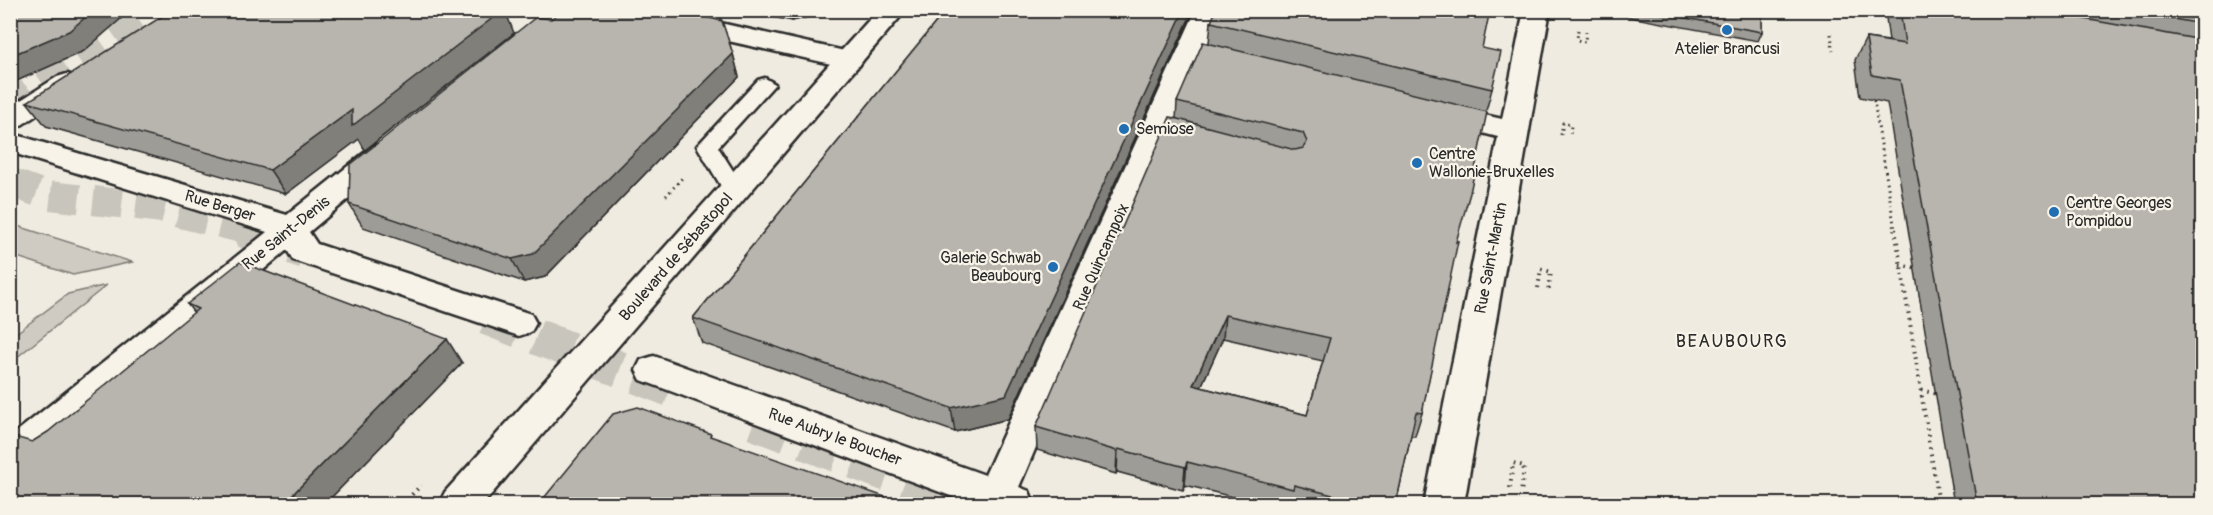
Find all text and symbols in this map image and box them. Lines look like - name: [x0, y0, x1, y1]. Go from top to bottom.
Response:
- marker: Atelier Brancusi: [1720, 23, 1734, 37]
- place label: Atelier Brancusi: [1674, 39, 1780, 59]
- place label: Semiose: [1136, 119, 1194, 139]
- marker: Semiose: [1117, 122, 1131, 136]
- place label: Centre Wallonie-Bruxelles: [1429, 144, 1554, 182]
- marker: Centre Wallonie-Bruxelles: [1410, 156, 1424, 170]
- street label: Rue Berger: [182, 186, 258, 226]
- street label: Boulevard de Sébastopol: [615, 189, 737, 325]
- street label: Rue Saint-Denis: [238, 192, 334, 274]
- place label: Centre Georges Pompidou: [2066, 193, 2171, 231]
- street label: Rue Quincampoix: [1068, 200, 1134, 314]
- street label: Rue Saint-Martin: [1470, 201, 1512, 315]
- marker: Centre Georges Pompidou: [2047, 205, 2061, 219]
- place label: Galerie Schwab Beaubourg: [940, 248, 1041, 286]
- marker: Galerie Schwab Beaubourg: [1046, 260, 1060, 274]
- district label: BEAUBOURG: [1676, 330, 1788, 353]
- street label: Rue Aubry le Boucher: [766, 404, 905, 471]

